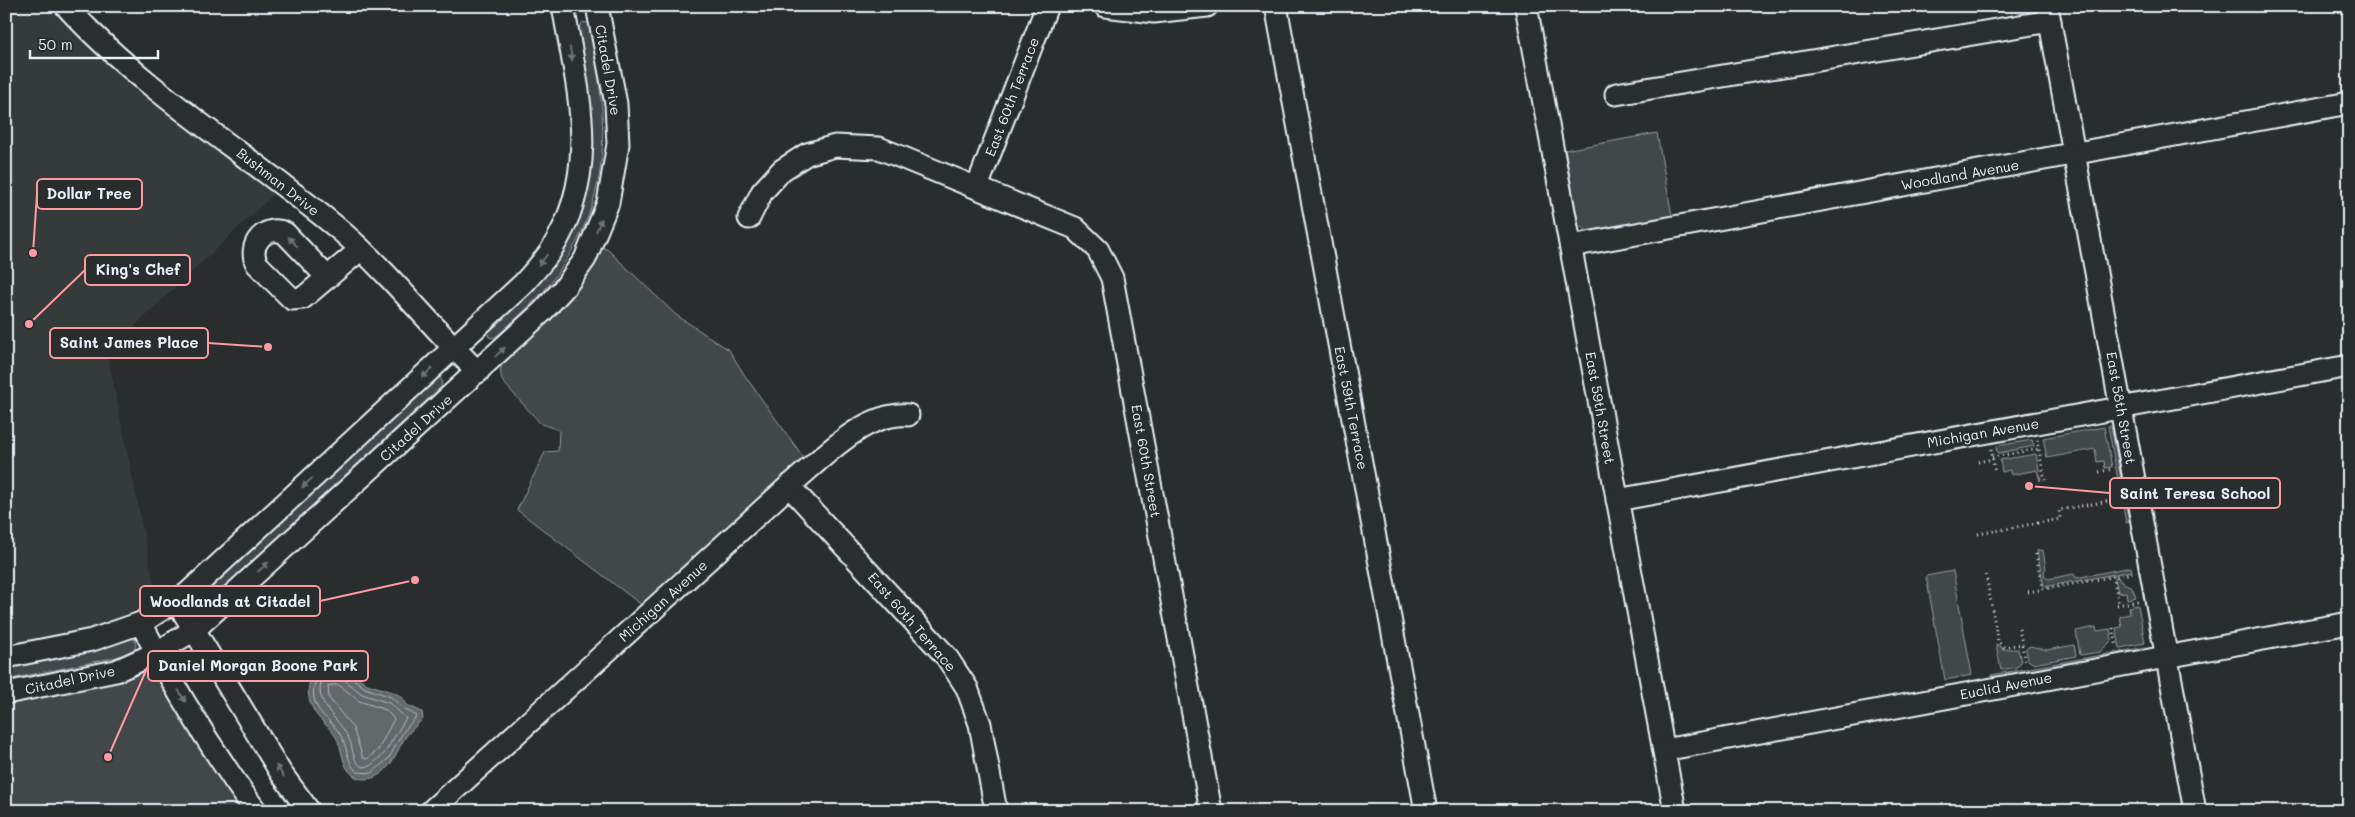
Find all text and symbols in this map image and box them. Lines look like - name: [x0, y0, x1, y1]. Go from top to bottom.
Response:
- street label: Citadel Drive: [591, 23, 626, 117]
- scale bar: [30, 28, 158, 60]
- text: 50 m: [38, 34, 73, 54]
- street label: East 60th Terrace: [980, 35, 1043, 159]
- one-way arrow: [568, 47, 576, 63]
- street label: Bushman Drive: [233, 143, 324, 220]
- street label: Woodland Avenue: [1899, 155, 2020, 194]
- callout: Dollar Tree: [37, 179, 142, 209]
- text: Dollar Tree: [47, 183, 132, 203]
- one-way arrow: [595, 218, 603, 232]
- one-way arrow: [287, 236, 299, 248]
- one-way arrow: [538, 253, 549, 266]
- callout: King's Chef: [85, 255, 190, 285]
- text: King's Chef: [96, 259, 181, 279]
- callout: Saint James Place: [50, 328, 208, 358]
- text: Saint James Place: [60, 332, 198, 352]
- street label: East 59th Terrace: [1330, 345, 1373, 471]
- one-way arrow: [494, 346, 506, 358]
- street label: East 59th Street: [1581, 350, 1620, 466]
- street label: East 58th Street: [2102, 350, 2141, 466]
- one-way arrow: [421, 367, 433, 379]
- street label: Citadel Drive: [375, 390, 456, 465]
- street label: East 60th Street: [1127, 403, 1166, 519]
- street label: Michigan Avenue: [1925, 413, 2040, 452]
- one-way arrow: [301, 477, 313, 488]
- callout: Saint Teresa School: [2110, 478, 2280, 508]
- text: Saint Teresa School: [2120, 483, 2270, 503]
- street label: Michigan Avenue: [614, 556, 711, 646]
- one-way arrow: [257, 561, 269, 573]
- street label: East 60th Terrace: [864, 568, 961, 675]
- callout: Woodlands at Citadel: [140, 586, 320, 616]
- text: Woodlands at Citadel: [150, 591, 310, 611]
- callout: Daniel Morgan Boone Park: [148, 651, 368, 681]
- text: Daniel Morgan Boone Park: [158, 655, 358, 675]
- street label: Citadel Drive: [23, 661, 117, 698]
- street label: Euclid Avenue: [1958, 667, 2054, 704]
- one-way arrow: [178, 690, 187, 703]
- one-way arrow: [275, 765, 285, 778]

